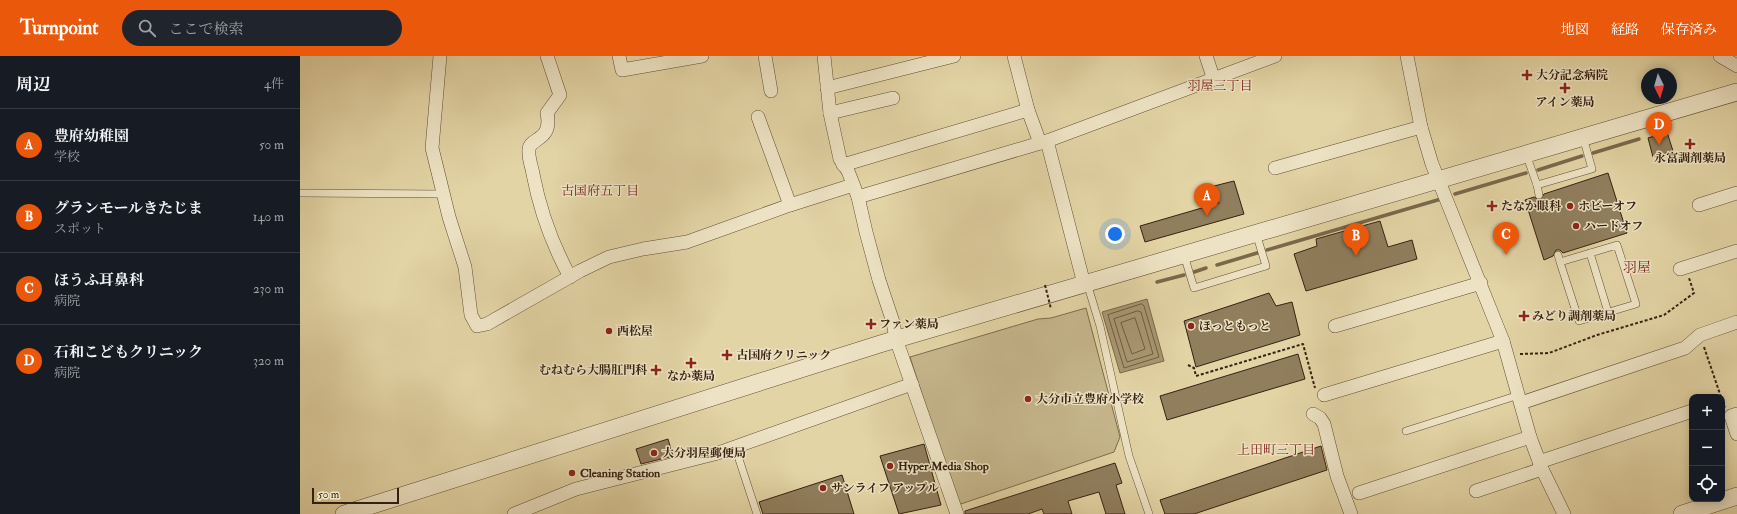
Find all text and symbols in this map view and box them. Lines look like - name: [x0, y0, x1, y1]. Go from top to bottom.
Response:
- search box: [122, 10, 402, 46]
- text: Turnpoint: [20, 16, 98, 40]
- icon: search: [136, 17, 158, 39]
- text: ここで検索: [168, 20, 243, 39]
- text: 地図: [1561, 21, 1589, 38]
- text: 経路: [1611, 21, 1639, 38]
- text: 保存済み: [1661, 21, 1717, 38]
- place label: 大分記念病院: [1536, 68, 1608, 83]
- north arrow: [1641, 68, 1677, 104]
- marker: 大分記念病院: [1521, 69, 1533, 81]
- text: 周辺: [16, 74, 50, 95]
- text: 4件: [264, 76, 284, 92]
- district label: 羽屋三丁目: [1187, 78, 1253, 94]
- marker: アイン薬局: [1560, 83, 1570, 93]
- place label: アイン薬局: [1536, 95, 1594, 110]
- pin: D: [1646, 112, 1672, 145]
- text: 豊府幼稚園: [54, 127, 129, 146]
- text: A: [25, 137, 33, 153]
- text: 50 m: [259, 137, 284, 153]
- marker: 永富調剤薬局: [1685, 139, 1695, 149]
- text: 学校: [54, 149, 80, 165]
- place label: 永富調剤薬局: [1654, 151, 1726, 166]
- district label: 古国府五丁目: [561, 183, 639, 199]
- pin: A: [1194, 183, 1220, 216]
- text: グランモールきたじま: [54, 199, 203, 218]
- place label: たなか眼科: [1501, 199, 1562, 214]
- place label: ホビーオフ: [1578, 199, 1637, 214]
- marker: たなか眼科: [1486, 200, 1498, 212]
- marker: ホビーオフ: [1565, 201, 1575, 211]
- text: B: [25, 209, 33, 225]
- text: 140 m: [253, 209, 284, 225]
- place label: ハードオフ: [1584, 219, 1643, 234]
- text: スポット: [54, 221, 106, 237]
- marker: ハードオフ: [1571, 221, 1581, 231]
- pin: C: [1493, 222, 1519, 255]
- pin: B: [1343, 223, 1369, 256]
- your location: [1105, 224, 1125, 244]
- district label: 羽屋: [1623, 259, 1651, 276]
- text: ほうふ耳鼻科: [54, 271, 144, 290]
- text: C: [24, 281, 34, 297]
- text: 230 m: [253, 281, 284, 297]
- text: 病院: [54, 293, 80, 309]
- place label: みどり調剤薬局: [1532, 309, 1616, 324]
- marker: みどり調剤薬局: [1519, 311, 1529, 321]
- place label: ファン薬局: [879, 317, 939, 332]
- marker: ファン薬局: [866, 319, 876, 329]
- place label: ほっともっと: [1199, 319, 1271, 334]
- marker: ほっともっと: [1186, 321, 1196, 331]
- place label: 西松屋: [617, 324, 653, 339]
- marker: 西松屋: [604, 326, 614, 336]
- text: 石和こどもクリニック: [54, 343, 203, 362]
- place label: 古国府クリニック: [736, 348, 831, 363]
- marker: 古国府クリニック: [721, 349, 733, 361]
- text: D: [24, 353, 34, 369]
- text: 320 m: [253, 353, 284, 369]
- marker: なか薬局: [686, 358, 696, 368]
- place label: むねむら大腸肛門科: [539, 363, 648, 378]
- marker: むねむら大腸肛門科: [650, 364, 662, 376]
- text: 病院: [54, 365, 80, 381]
- place label: なか薬局: [667, 369, 715, 384]
- place label: 大分市立豊府小学校: [1036, 392, 1144, 407]
- marker: 大分市立豊府小学校: [1023, 394, 1033, 404]
- map controls: [1689, 394, 1725, 502]
- button: +: [1689, 394, 1725, 430]
- button: −: [1689, 430, 1725, 466]
- district label: 上田町三丁目: [1237, 442, 1315, 458]
- place label: 大分羽屋郵便局: [662, 446, 746, 461]
- marker: 大分羽屋郵便局: [649, 448, 659, 458]
- place label: Hyper Media Shop: [898, 459, 989, 474]
- marker: Hyper Media Shop: [885, 461, 895, 471]
- place label: Cleaning Station: [580, 466, 661, 481]
- button: locate: [1689, 466, 1725, 502]
- marker: Cleaning Station: [567, 468, 577, 478]
- place label: サンライフ アップル: [831, 481, 939, 496]
- marker: サンライフ アップル: [818, 483, 828, 493]
- scale bar: [312, 486, 399, 505]
- text: 50 m: [318, 488, 339, 501]

